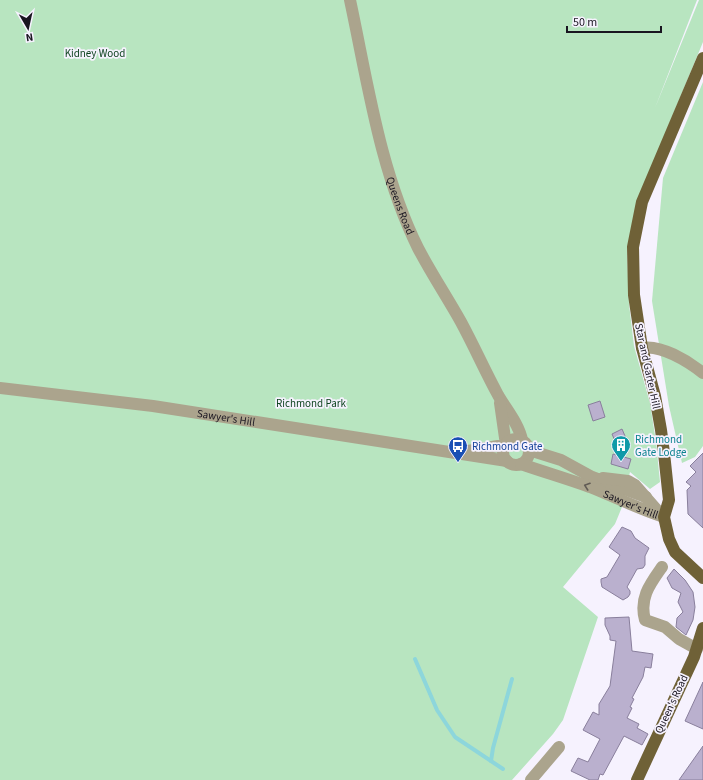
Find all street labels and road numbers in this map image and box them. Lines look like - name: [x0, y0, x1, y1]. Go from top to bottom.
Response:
- street label: Queens Road: [383, 175, 418, 237]
- street label: Star and Garter Hill: [631, 322, 664, 411]
- street label: Sawyer's Hill: [196, 406, 256, 430]
- street label: Sawyer's Hill: [601, 486, 661, 523]
- street label: Queen's Road: [651, 672, 692, 736]

